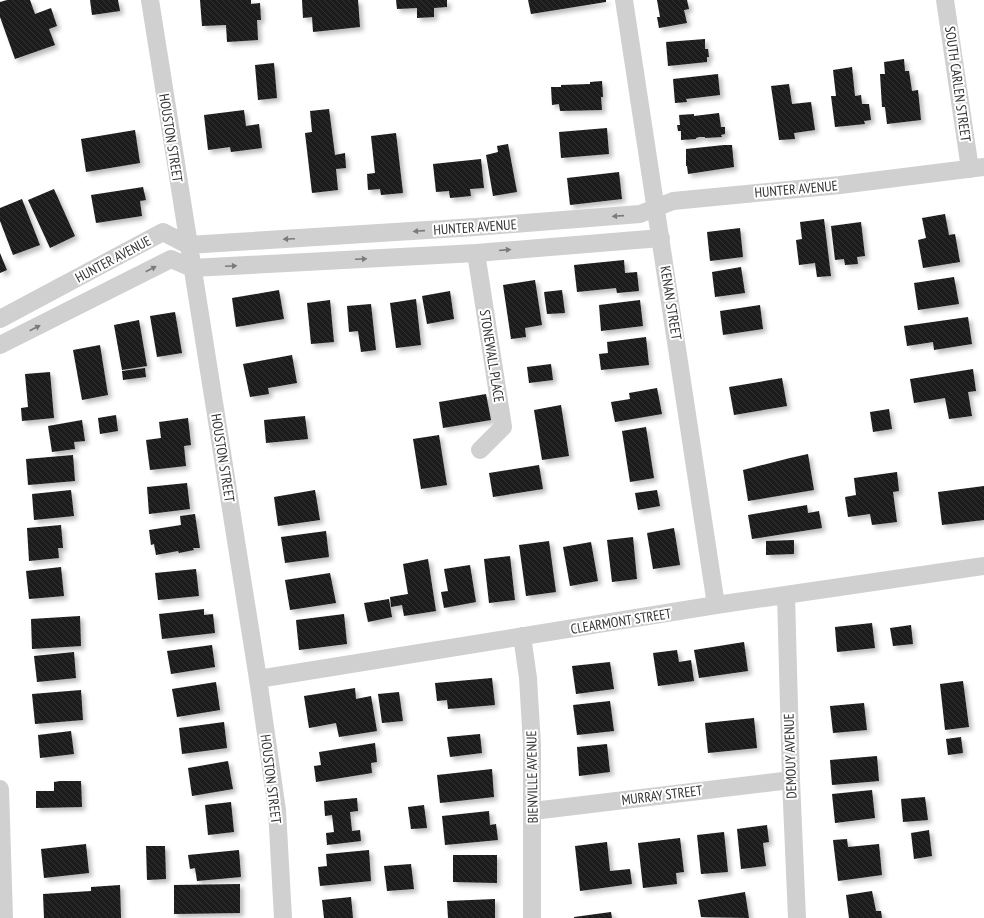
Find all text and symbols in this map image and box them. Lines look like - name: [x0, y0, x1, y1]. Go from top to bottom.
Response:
- street label: SOUTH CARLEN STREET: [941, 25, 975, 144]
- street label: HOUSTON STREET: [155, 92, 187, 184]
- street label: HUNTER AVENUE: [754, 176, 838, 202]
- one-way arrow: [612, 213, 624, 220]
- street label: HUNTER AVENUE: [433, 215, 517, 239]
- one-way arrow: [413, 227, 425, 234]
- street label: HUNTER AVENUE: [72, 231, 154, 287]
- one-way arrow: [283, 235, 295, 242]
- one-way arrow: [499, 247, 511, 254]
- one-way arrow: [355, 256, 368, 262]
- one-way arrow: [225, 263, 237, 270]
- street label: KENAN STREET: [656, 265, 686, 342]
- one-way arrow: [145, 266, 156, 272]
- street label: STONEWALL PLACE: [476, 308, 508, 404]
- one-way arrow: [29, 324, 41, 331]
- street label: HOUSTON STREET: [207, 412, 239, 504]
- street label: CLEARMONT STREET: [569, 604, 673, 638]
- street label: DEMOUY AVENUE: [780, 713, 800, 799]
- street label: BIENVILLE AVENUE: [522, 730, 542, 824]
- street label: HOUSTON STREET: [257, 733, 285, 825]
- street label: MURRAY STREET: [620, 781, 704, 809]

